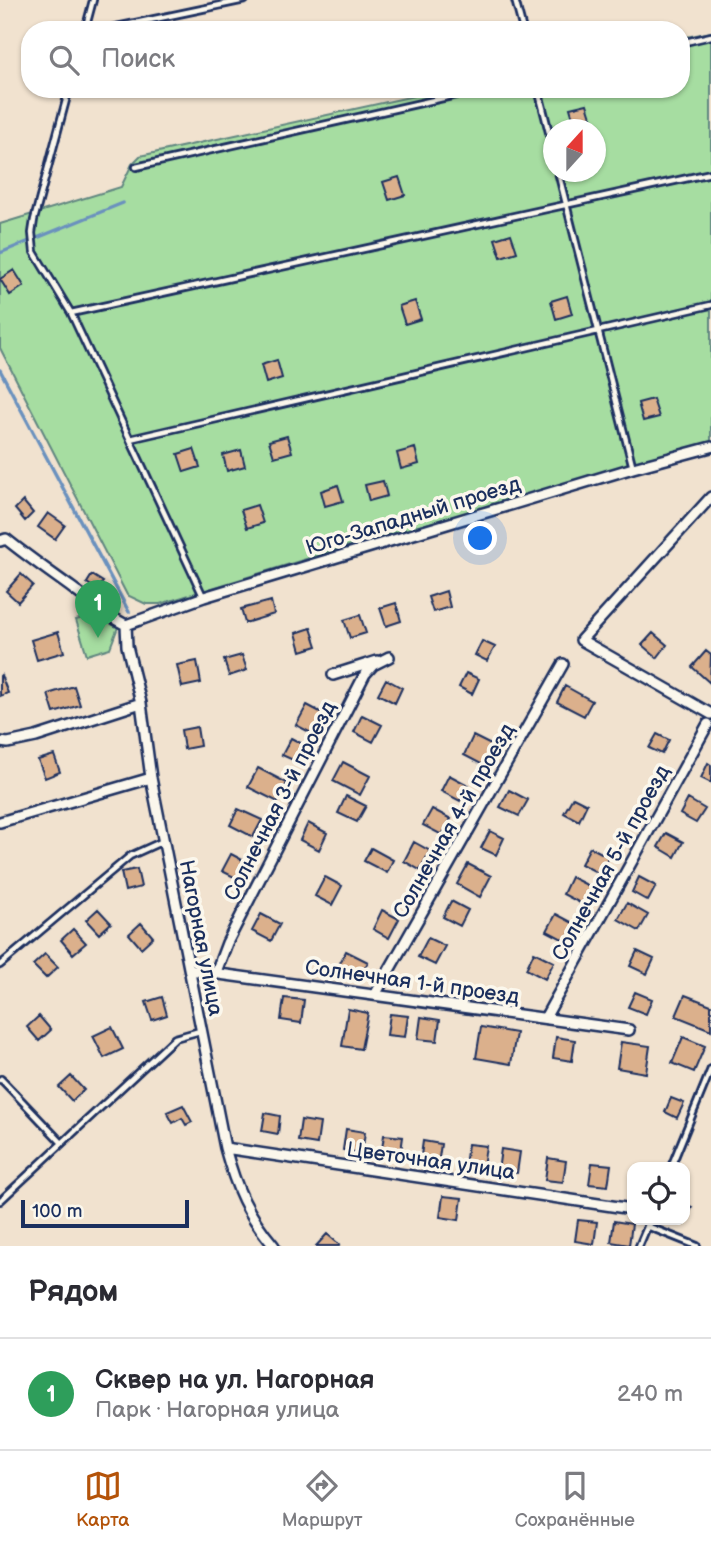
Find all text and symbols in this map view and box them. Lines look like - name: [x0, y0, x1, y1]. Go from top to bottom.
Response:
- search box: [21, 21, 690, 98]
- icon: search: [45, 41, 83, 79]
- text: Поиск: [101, 44, 175, 75]
- north arrow: [543, 119, 606, 182]
- street label: Юго-Западный проезд: [303, 471, 524, 561]
- your location: [463, 521, 497, 555]
- pin: 1: [75, 580, 121, 638]
- street label: Солнечная 3-й проезд: [219, 697, 341, 905]
- street label: Солнечная 4-й проезд: [388, 719, 520, 923]
- street label: Солнечная 5-й проезд: [547, 761, 675, 965]
- street label: Нагорная улица: [174, 858, 228, 1019]
- street label: Солнечная 1-й проезд: [303, 955, 521, 1009]
- street label: Цветочная улица: [345, 1137, 517, 1185]
- map controls: [627, 1162, 690, 1225]
- button: locate: [627, 1162, 690, 1225]
- scale bar: [21, 1197, 189, 1229]
- text: 100 m: [32, 1200, 83, 1223]
- text: Рядом: [28, 1274, 118, 1310]
- text: Сквер на ул. Нагорная: [95, 1365, 374, 1396]
- text: 1: [46, 1380, 56, 1408]
- text: 240 m: [617, 1380, 683, 1408]
- text: Парк · Нагорная улица: [95, 1396, 339, 1424]
- tab: Карта: [76, 1467, 130, 1532]
- tab: Маршрут: [282, 1467, 363, 1532]
- tab: Сохранённые: [515, 1467, 635, 1532]

